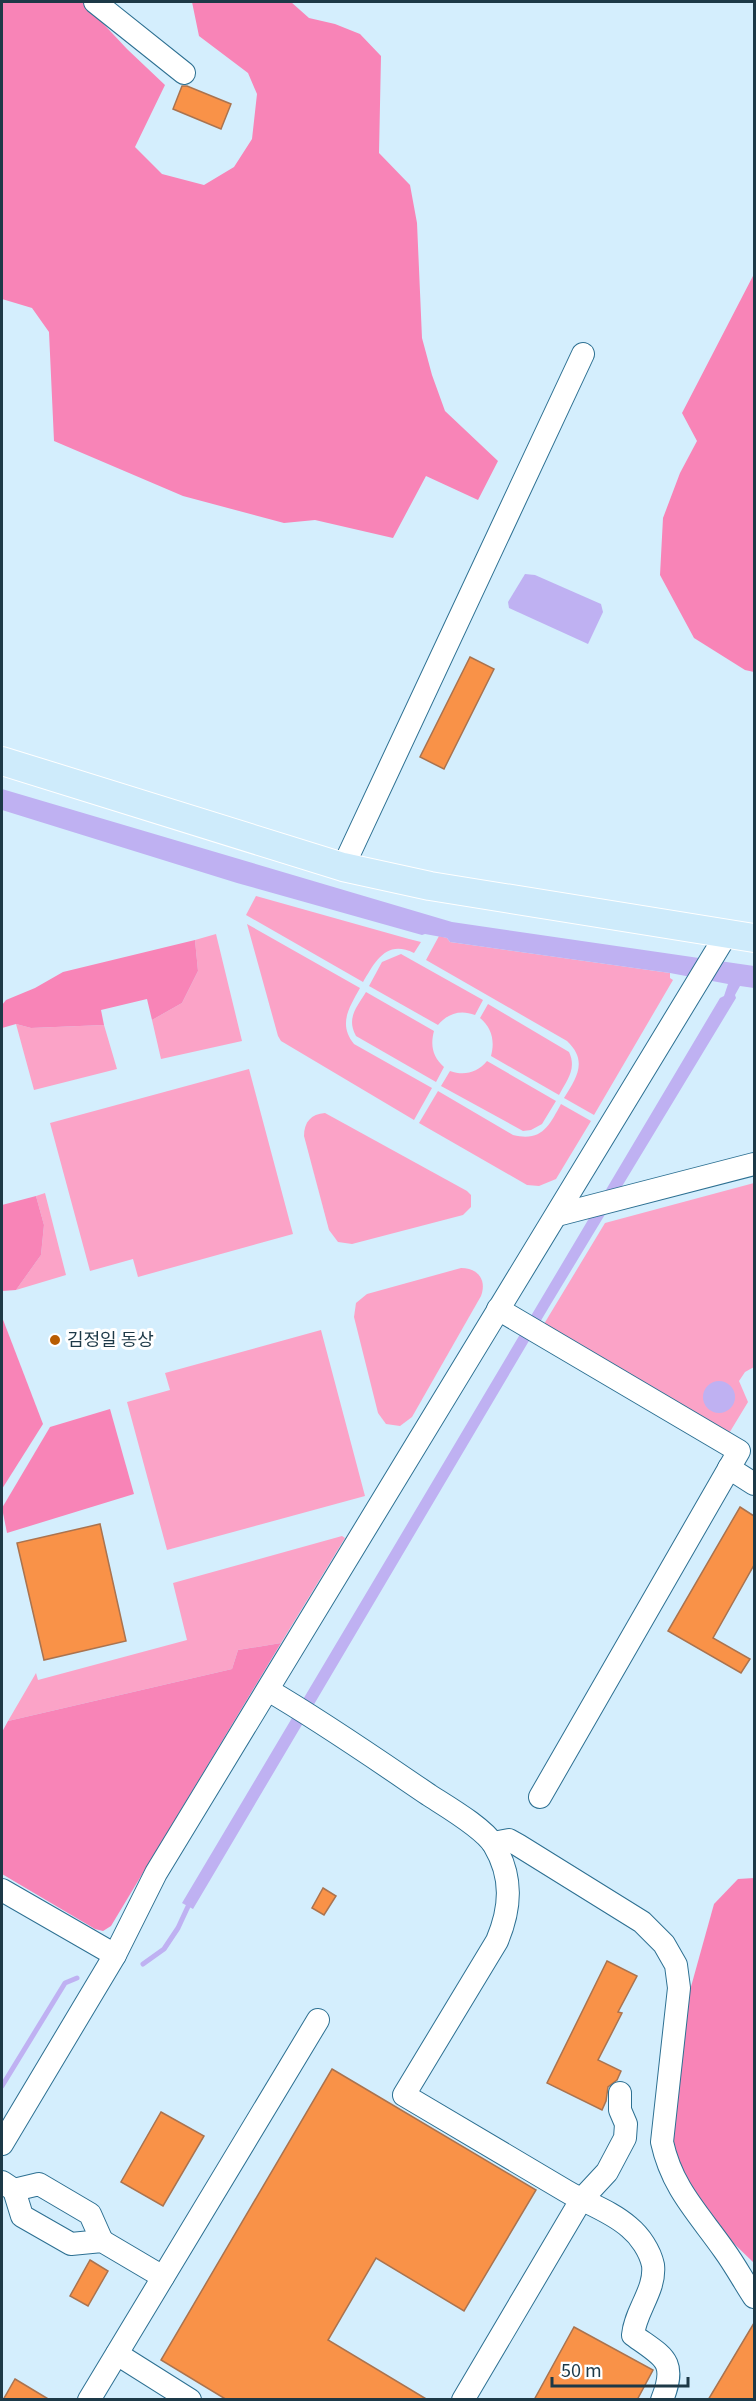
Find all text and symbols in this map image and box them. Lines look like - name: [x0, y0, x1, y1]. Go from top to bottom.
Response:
- place label: 김정일 동상: [67, 1325, 154, 1351]
- marker: 김정일 동상: [48, 1333, 62, 1347]
- scale bar: [552, 2350, 688, 2388]
- text: 50 m: [561, 2356, 602, 2382]

